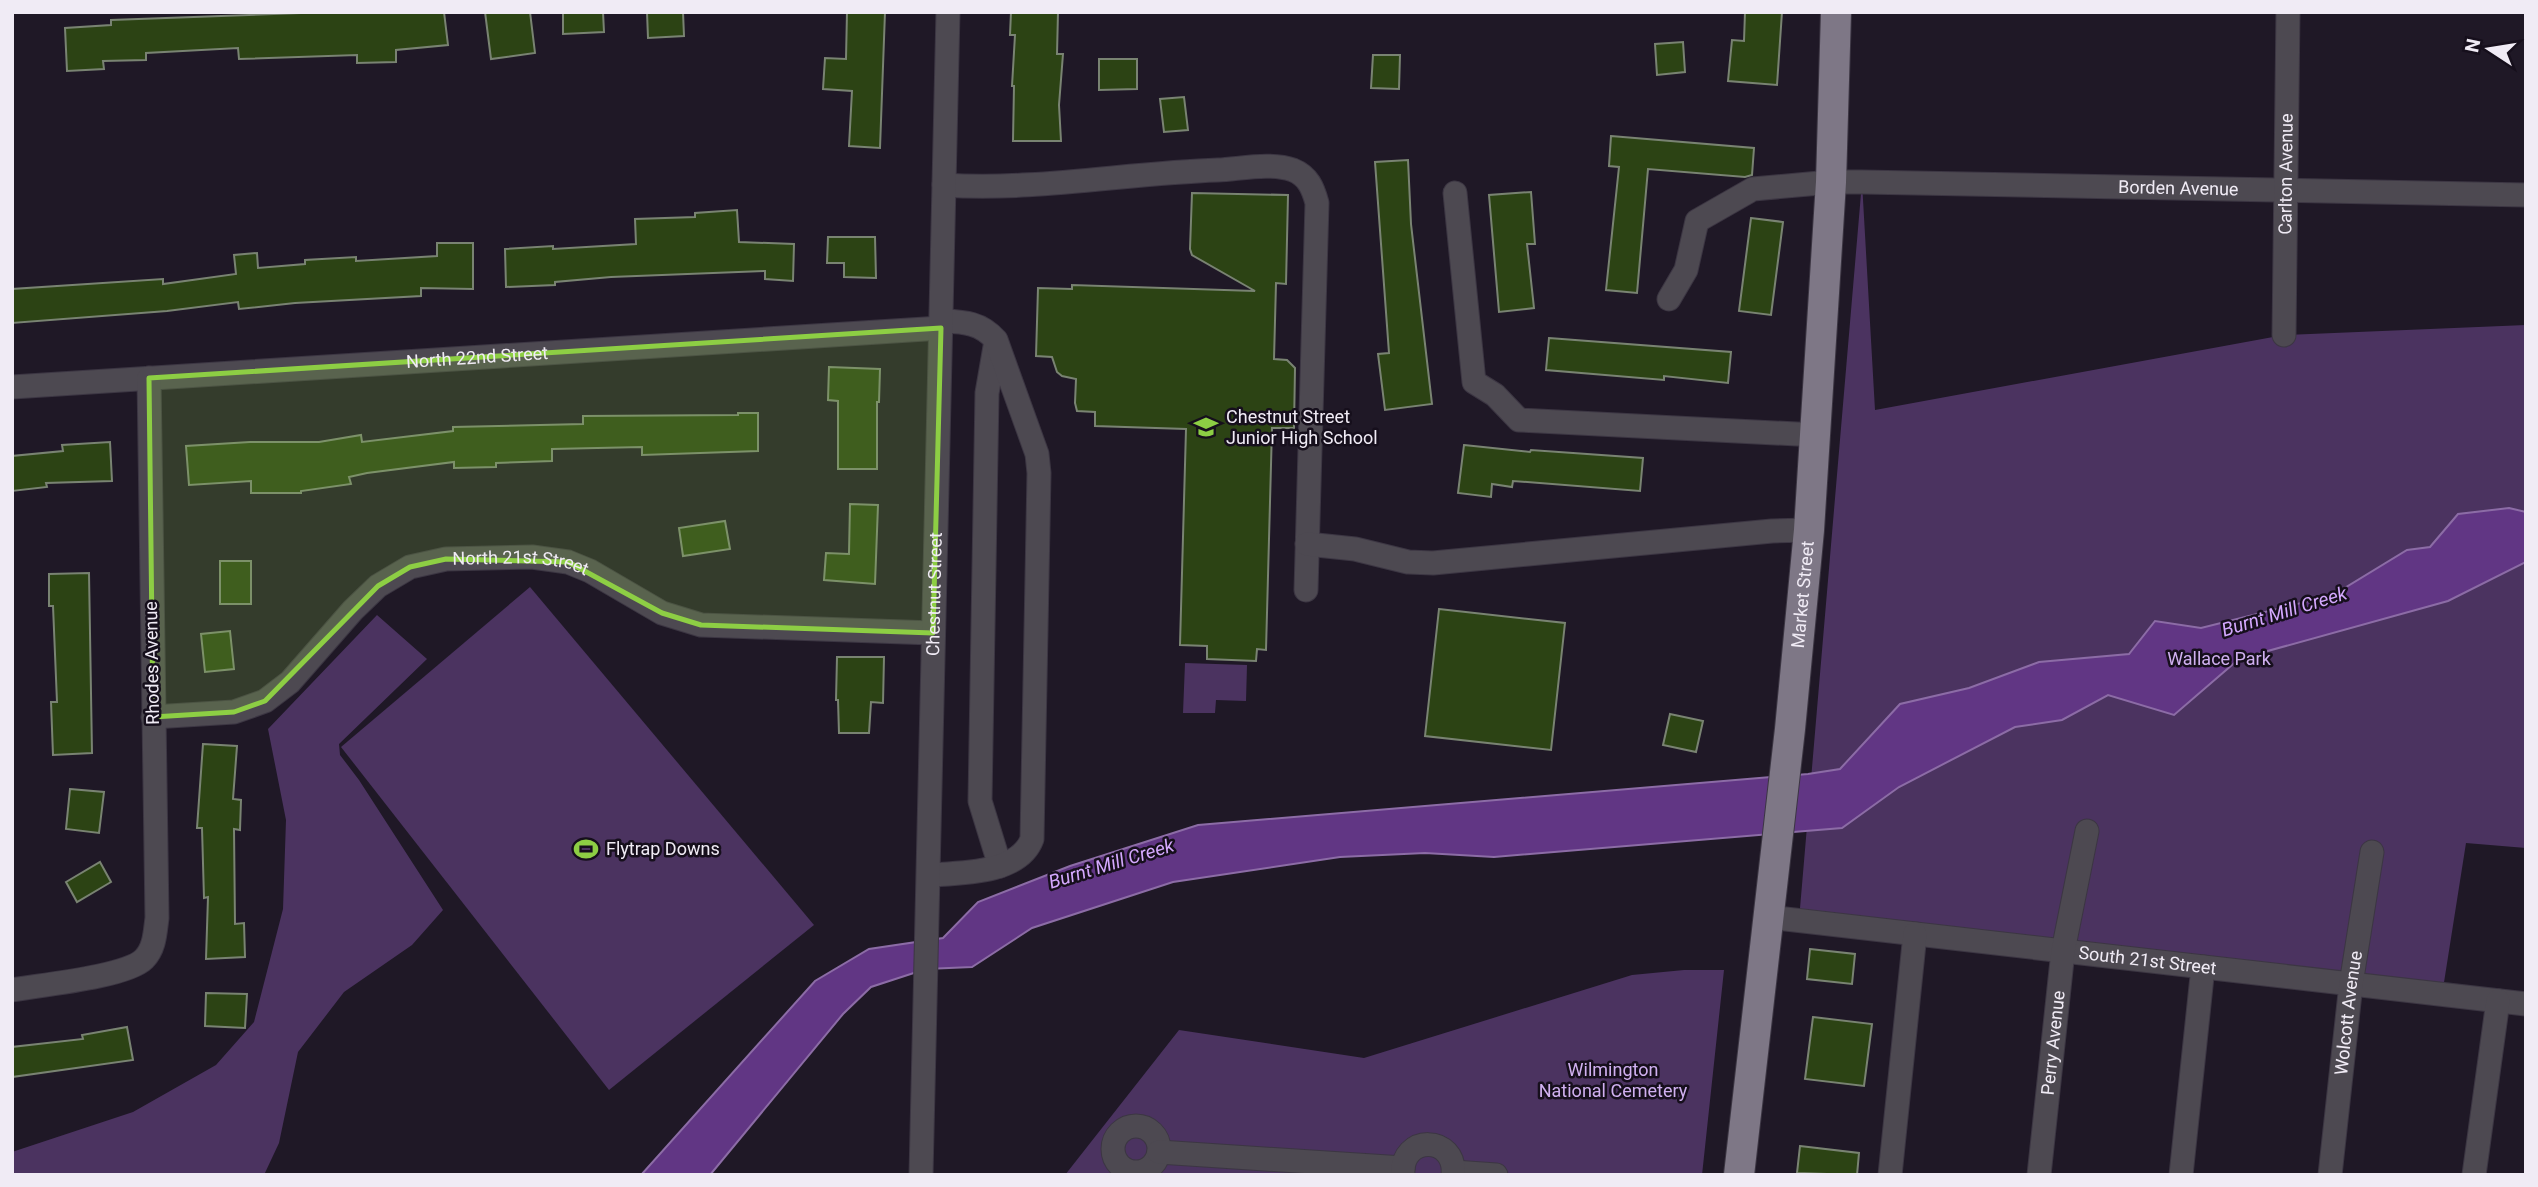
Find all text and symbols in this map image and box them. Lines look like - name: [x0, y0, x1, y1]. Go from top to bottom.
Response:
- north arrow: [2454, 14, 2524, 84]
- text: N: [2460, 37, 2486, 55]
- street label: Carlton Avenue: [2274, 113, 2297, 235]
- street label: Borden Avenue: [2118, 176, 2239, 199]
- street label: North 22nd Street: [405, 342, 549, 372]
- place label: Chestnut Street Junior High School: [1226, 406, 1378, 448]
- school or university icon: Chestnut Street Junior High School: [1192, 413, 1220, 441]
- street label: Chestnut Street: [922, 532, 946, 656]
- street label: Market Street: [1787, 540, 1818, 649]
- street label: North 21st Street: [452, 546, 592, 579]
- water label: Burnt Mill Creek: [2219, 581, 2350, 641]
- street label: Rhodes Avenue: [140, 601, 163, 725]
- park label: Wallace Park: [2167, 648, 2272, 669]
- water label: Burnt Mill Creek: [1046, 833, 1177, 893]
- sports icon: Flytrap Downs: [572, 835, 600, 863]
- place label: Flytrap Downs: [606, 838, 720, 859]
- street label: South 21st Street: [2078, 942, 2218, 978]
- street label: Wolcott Avenue: [2330, 949, 2366, 1076]
- street label: Perry Avenue: [2037, 989, 2069, 1096]
- park label: Wilmington National Cemetery: [1539, 1059, 1688, 1101]

